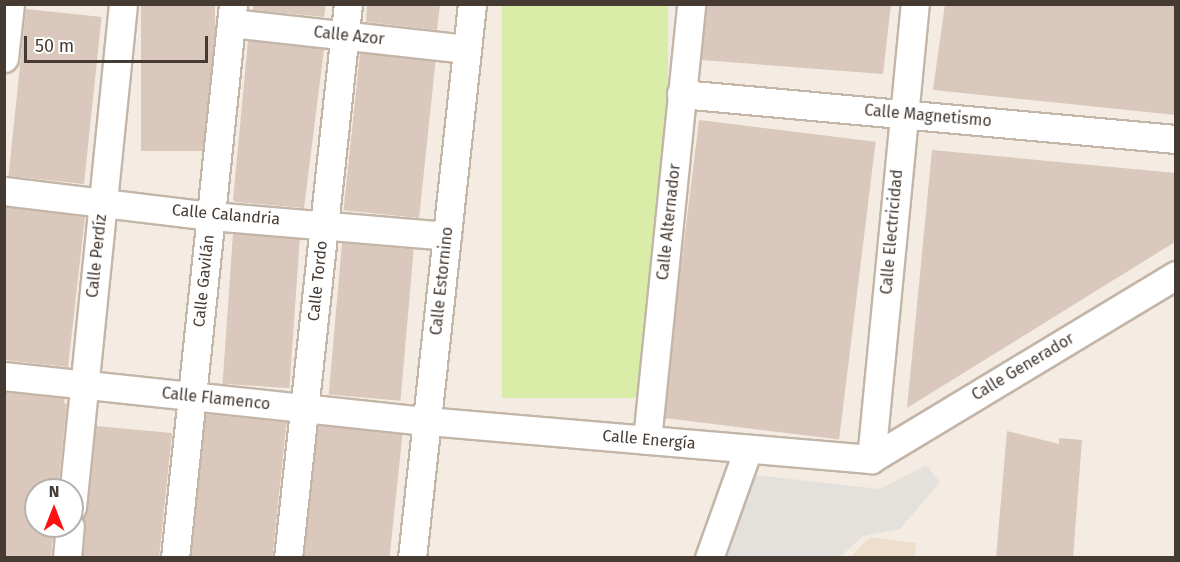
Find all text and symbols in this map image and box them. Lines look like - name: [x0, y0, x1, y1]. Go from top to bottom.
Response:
- street label: Calle Azor: [313, 23, 385, 49]
- scale bar: [27, 24, 212, 62]
- text: 50 m: [35, 35, 74, 57]
- street label: Calle Magnetismo: [863, 101, 993, 131]
- street label: Calle Alternador: [653, 163, 685, 281]
- street label: Calle Electricidad: [877, 169, 907, 295]
- street label: Calle Calandria: [171, 201, 281, 229]
- street label: Calle Perdíz: [83, 213, 111, 299]
- street label: Calle Estornino: [427, 226, 457, 336]
- street label: Calle Gavilán: [190, 234, 218, 328]
- street label: Calle Tordo: [304, 240, 332, 322]
- street label: Calle Generador: [968, 329, 1078, 405]
- street label: Calle Flamenco: [161, 384, 271, 414]
- street label: Calle Energía: [602, 426, 696, 454]
- north arrow: [24, 478, 84, 538]
- text: N: [49, 482, 59, 501]

